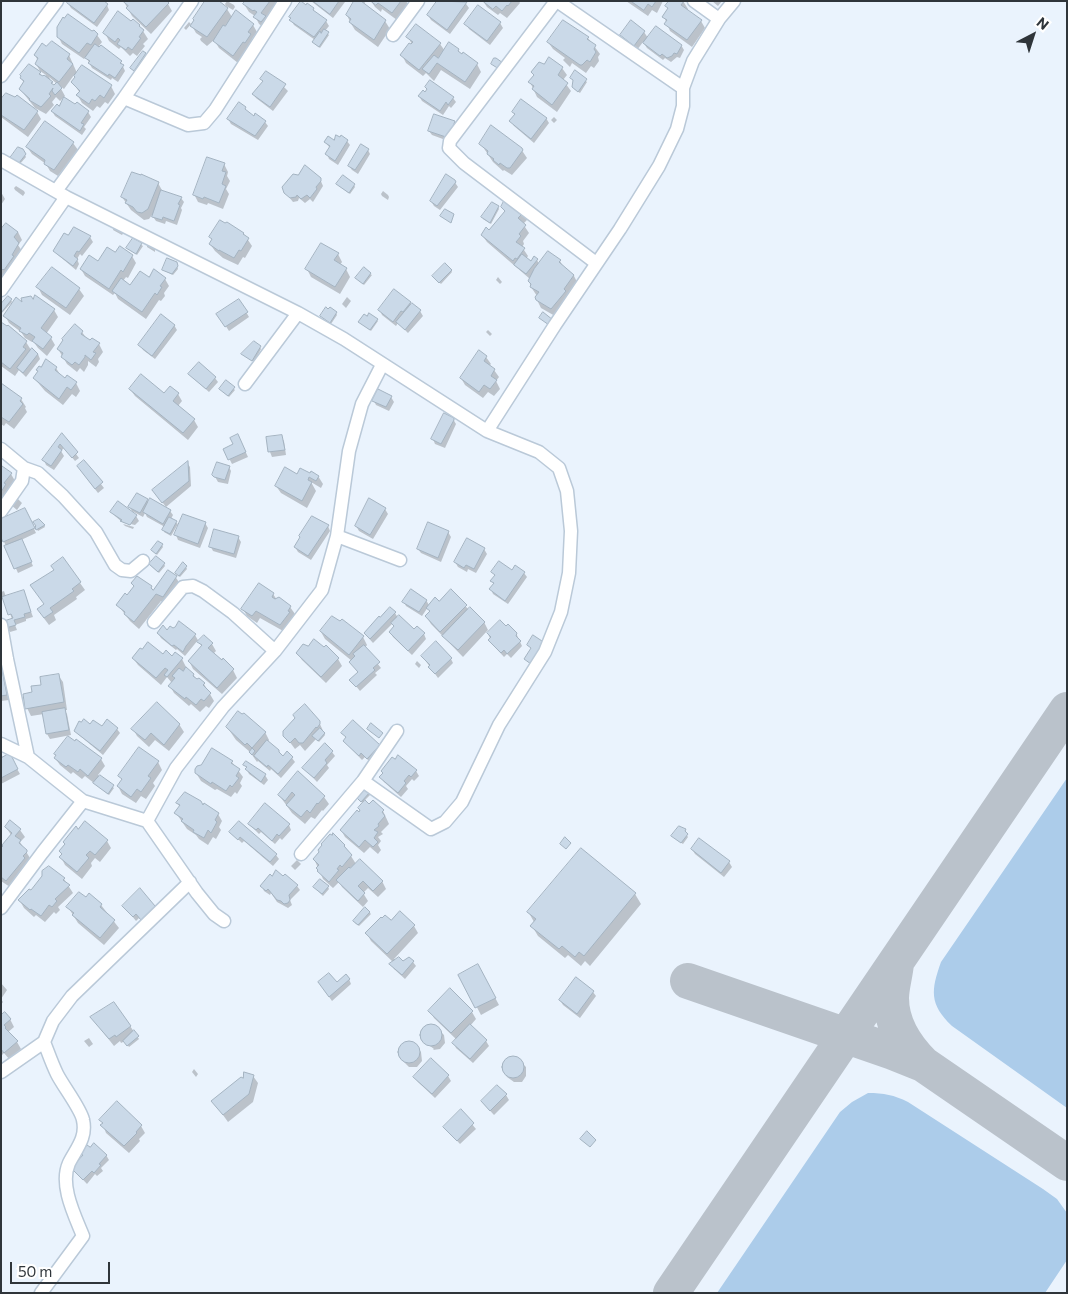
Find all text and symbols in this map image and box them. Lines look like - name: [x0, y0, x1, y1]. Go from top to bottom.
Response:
- north arrow: [1008, 10, 1058, 60]
- text: N: [1033, 13, 1052, 33]
- scale bar: [12, 1252, 112, 1284]
- text: 50 m: [18, 1262, 52, 1280]

